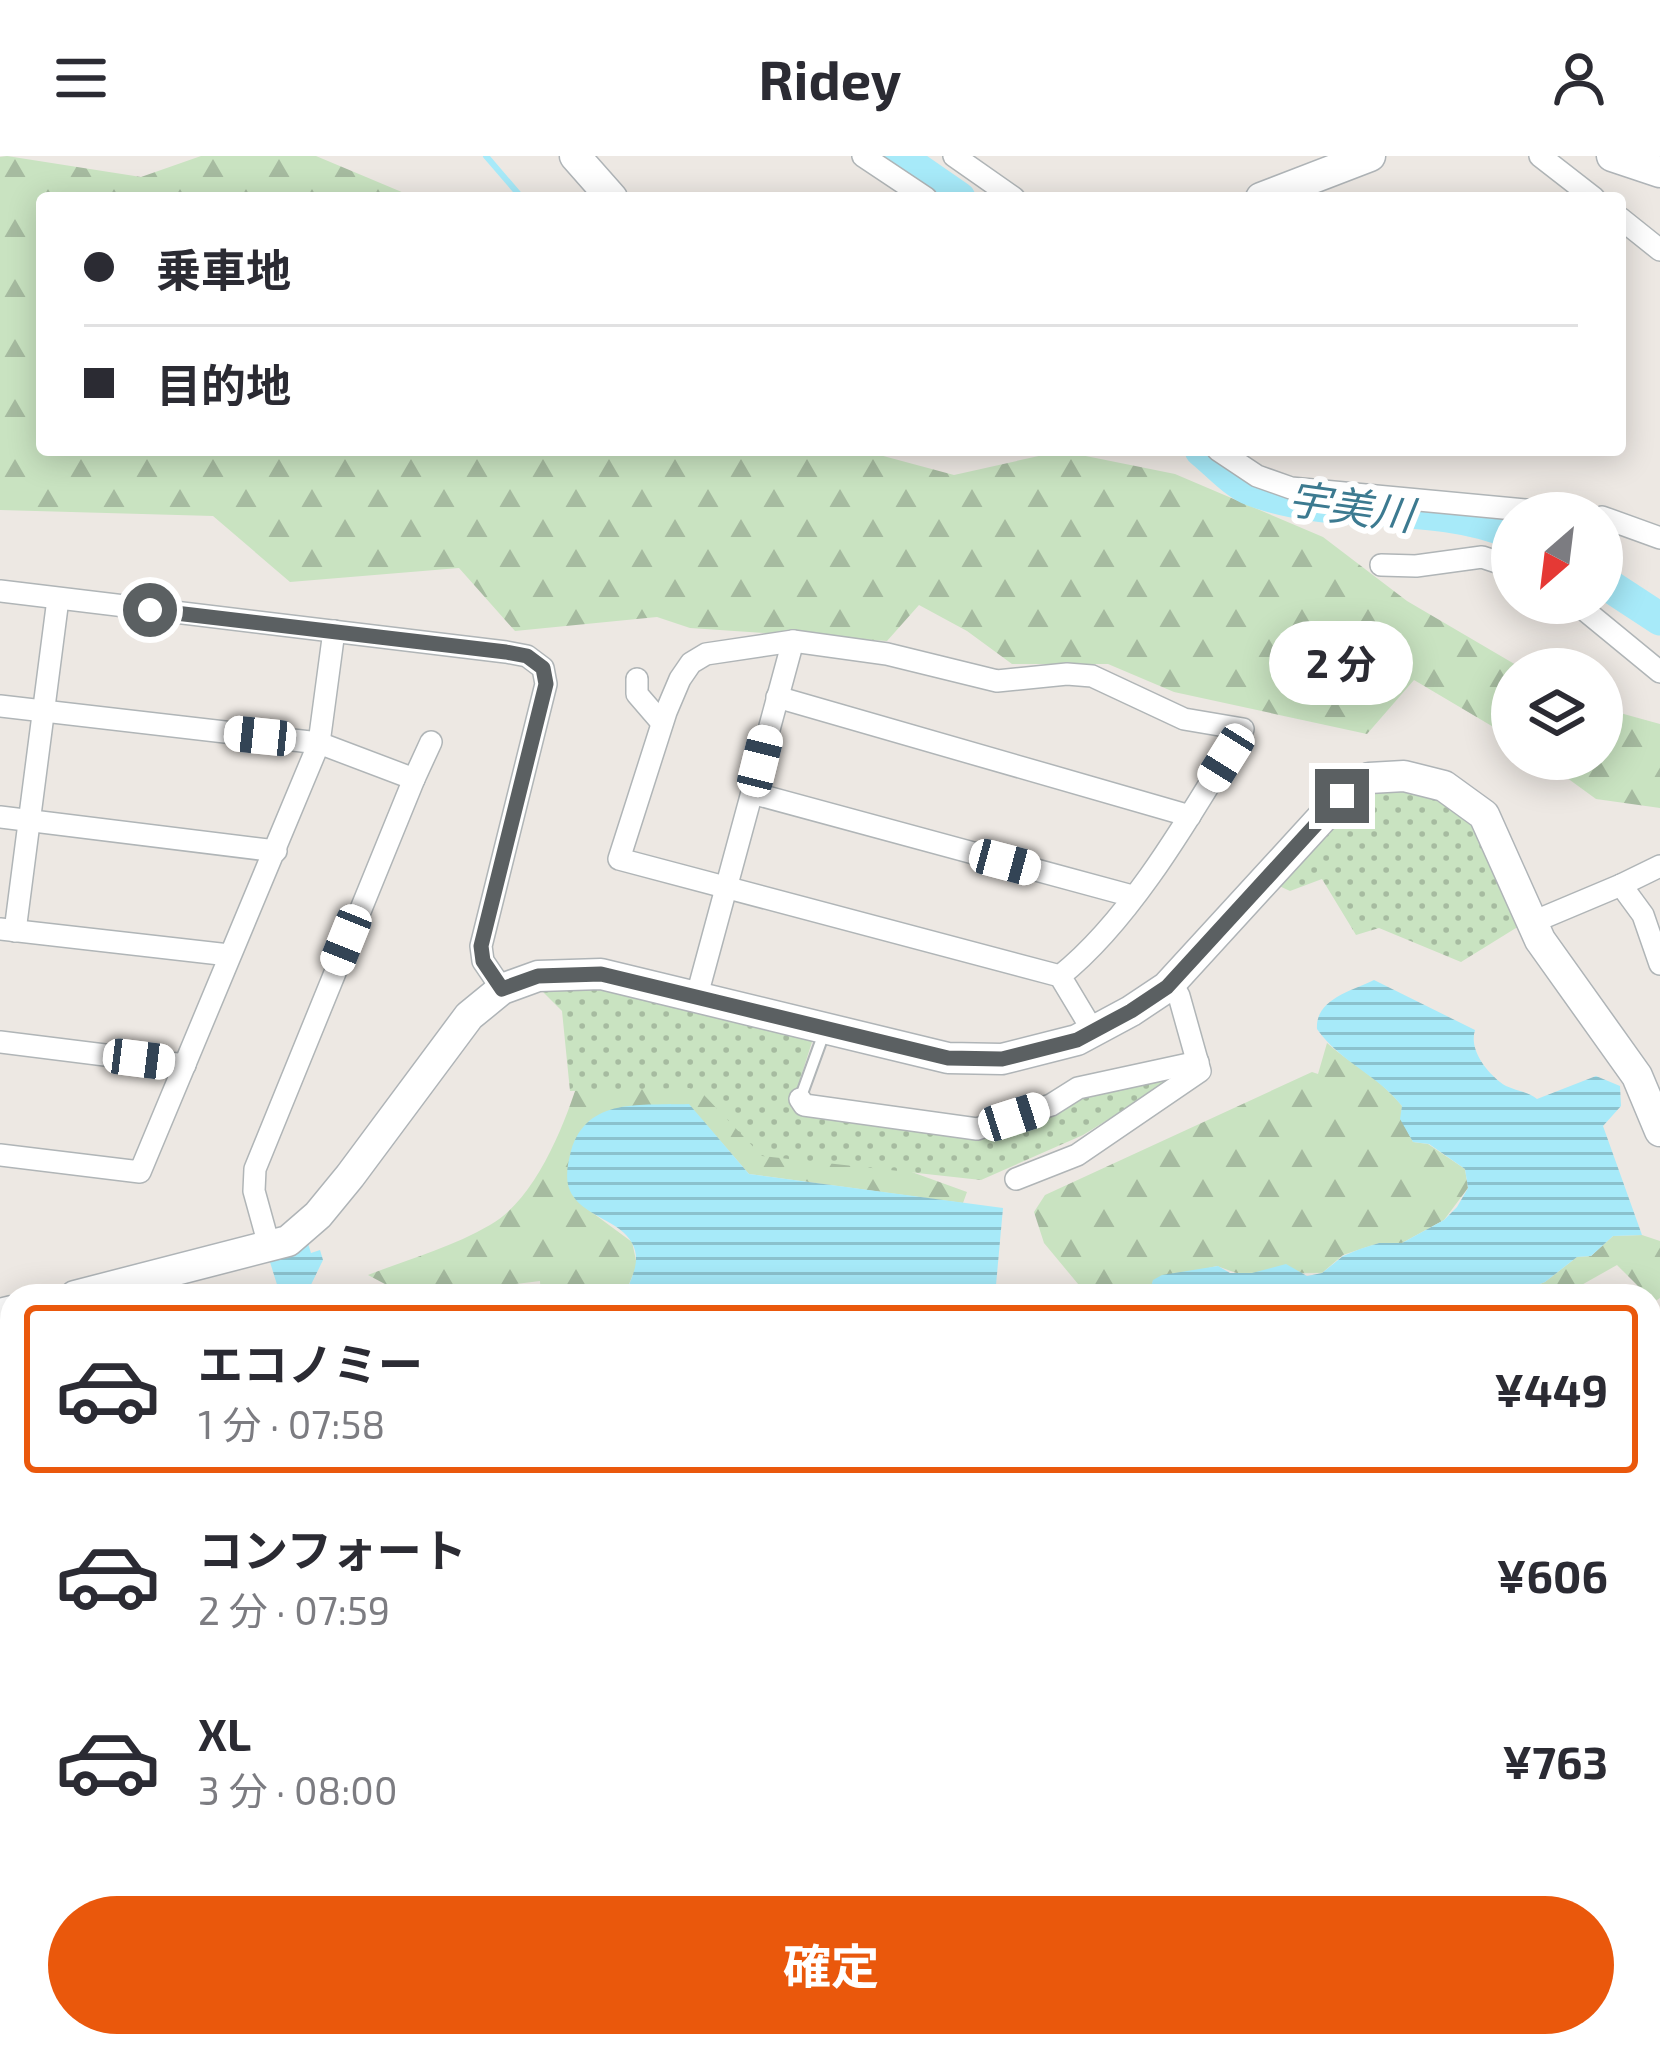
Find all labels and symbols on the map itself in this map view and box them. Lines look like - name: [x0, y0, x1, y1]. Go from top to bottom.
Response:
- water label: 宇美川: [1285, 471, 1421, 539]
- north arrow: [1491, 492, 1623, 624]
- route start: [123, 583, 177, 637]
- callout: 2 分: [1270, 622, 1414, 706]
- car: [222, 714, 298, 758]
- car: [1192, 718, 1260, 798]
- car: [734, 722, 786, 800]
- route end: [1315, 769, 1369, 823]
- car: [966, 835, 1044, 889]
- car: [316, 900, 376, 980]
- car: [101, 1037, 177, 1081]
- car: [974, 1089, 1054, 1145]

